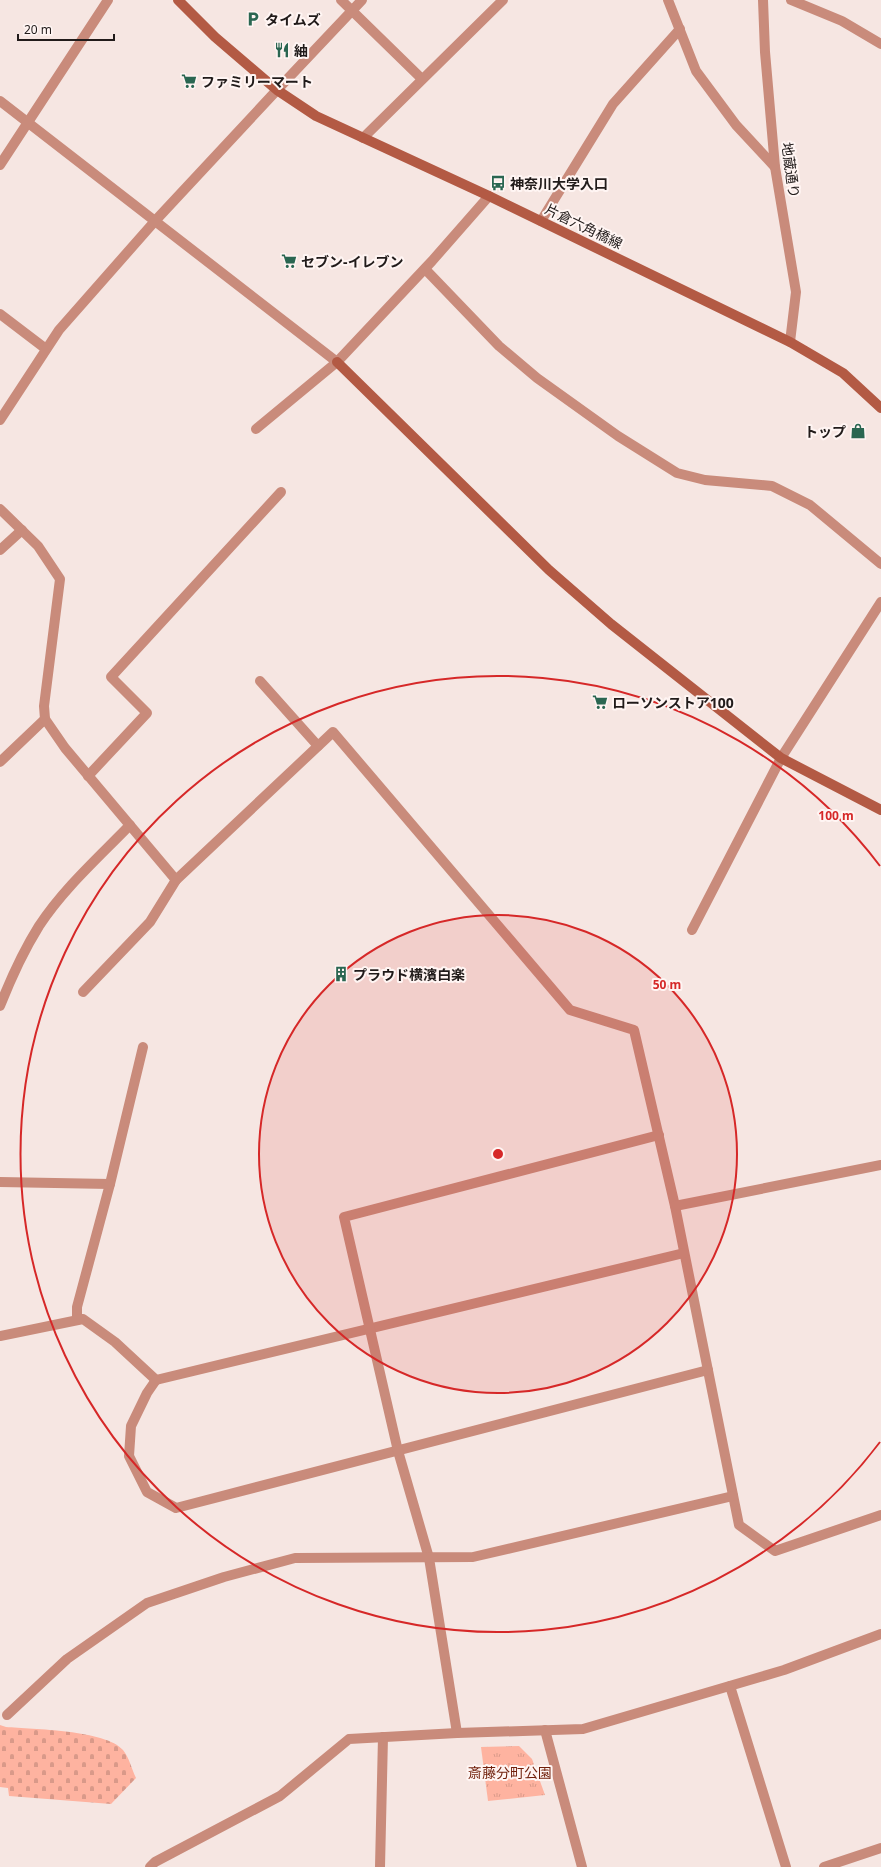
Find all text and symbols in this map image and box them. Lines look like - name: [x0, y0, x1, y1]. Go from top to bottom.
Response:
- parking icon: タイムズ: [244, 10, 262, 28]
- place label: タイムズ: [265, 10, 321, 29]
- scale bar: [18, 16, 114, 42]
- text: 20 m: [24, 21, 52, 38]
- restaurant icon: 紬: [273, 41, 291, 59]
- place label: 紬: [294, 41, 308, 60]
- supermarket icon: ファミリーマート: [180, 72, 198, 90]
- place label: ファミリーマート: [201, 72, 313, 91]
- street label: 地蔵通り: [778, 141, 804, 199]
- bus stop icon: 神奈川大学入口: [489, 174, 507, 192]
- place label: 神奈川大学入口: [510, 174, 608, 193]
- street label: 片倉六角橋線: [542, 199, 626, 253]
- supermarket icon: セブン-イレブン: [280, 252, 298, 270]
- place label: セブン-イレブン: [301, 252, 403, 271]
- place label: トップ: [804, 422, 846, 441]
- shop icon: トップ: [849, 422, 867, 440]
- supermarket icon: ローソンストア100: [591, 693, 609, 711]
- place label: ローソンストア100: [612, 693, 734, 712]
- text: 100 m: [818, 807, 854, 824]
- building icon: プラウド横濱白楽: [332, 965, 350, 983]
- place label: プラウド横濱白楽: [353, 965, 465, 984]
- text: 50 m: [653, 976, 681, 993]
- centre of rings: [491, 1147, 505, 1161]
- park label: 斎藤分町公園: [468, 1763, 552, 1782]

